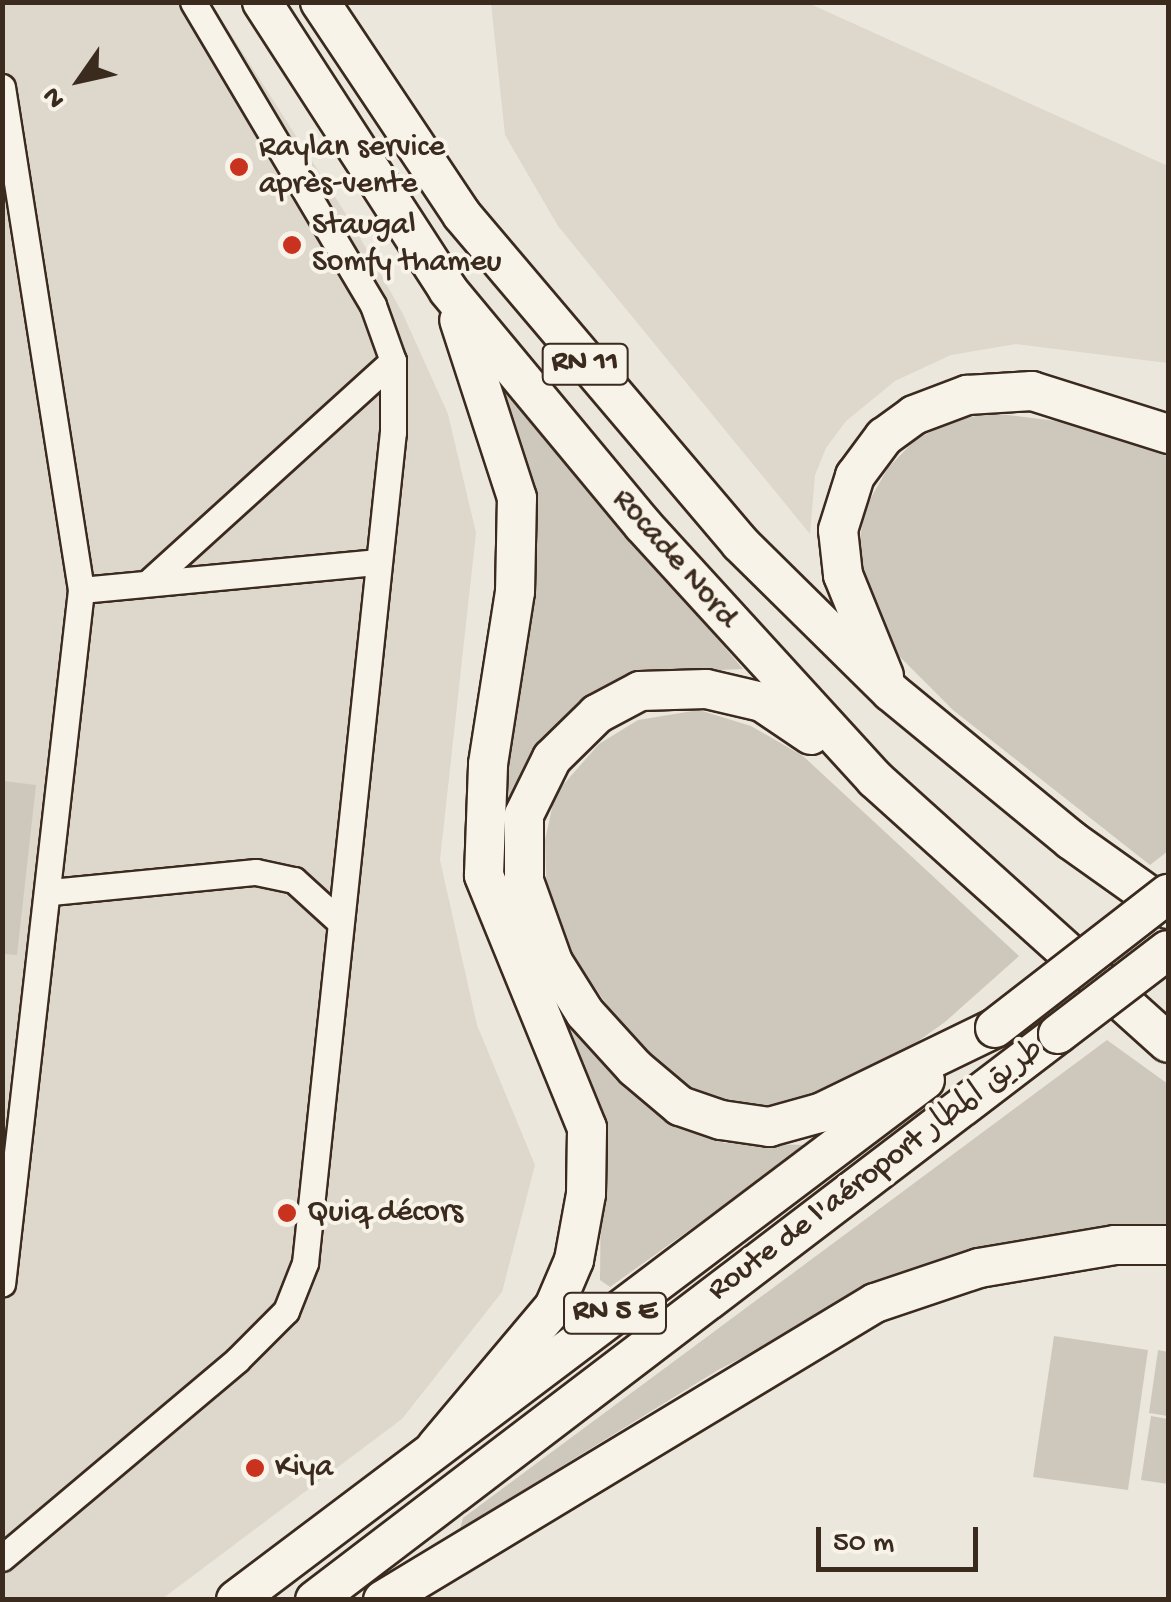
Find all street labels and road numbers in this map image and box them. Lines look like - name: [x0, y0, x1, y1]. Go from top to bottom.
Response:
- road number: RN 11: [540, 339, 630, 389]
- street label: Rocade Nord: [603, 481, 745, 637]
- street label: Route de l'aéroport طريق المطار: [701, 1032, 1053, 1310]
- road number: RN 5 E: [562, 1288, 668, 1338]

